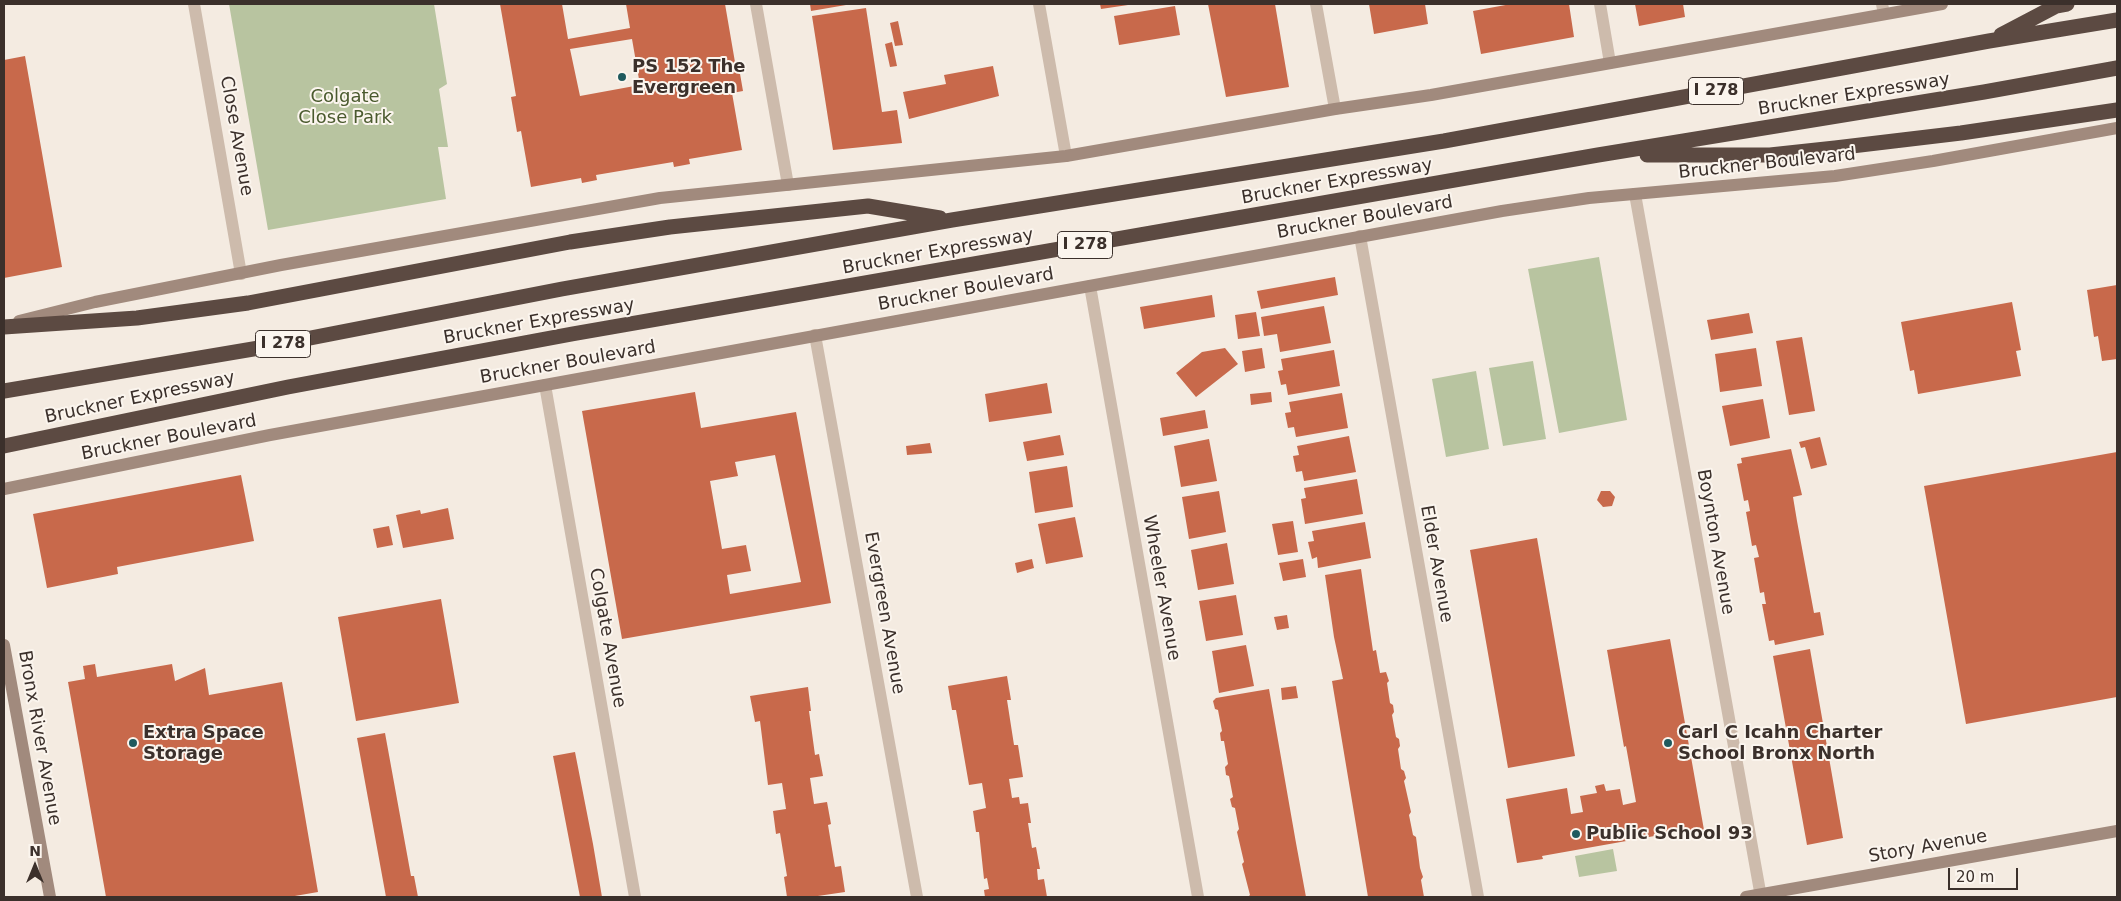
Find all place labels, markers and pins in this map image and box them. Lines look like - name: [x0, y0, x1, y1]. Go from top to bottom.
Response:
- place label: PS 152 The Evergreen: [632, 56, 746, 98]
- marker: PS 152 The Evergreen: [616, 71, 628, 83]
- place label: Extra Space Storage: [143, 722, 264, 764]
- place label: Carl C Icahn Charter School Bronx North: [1678, 722, 1882, 764]
- marker: Extra Space Storage: [127, 737, 139, 749]
- marker: Carl C Icahn Charter School Bronx North: [1662, 737, 1674, 749]
- place label: Public School 93: [1586, 823, 1753, 845]
- marker: Public School 93: [1570, 828, 1582, 840]

